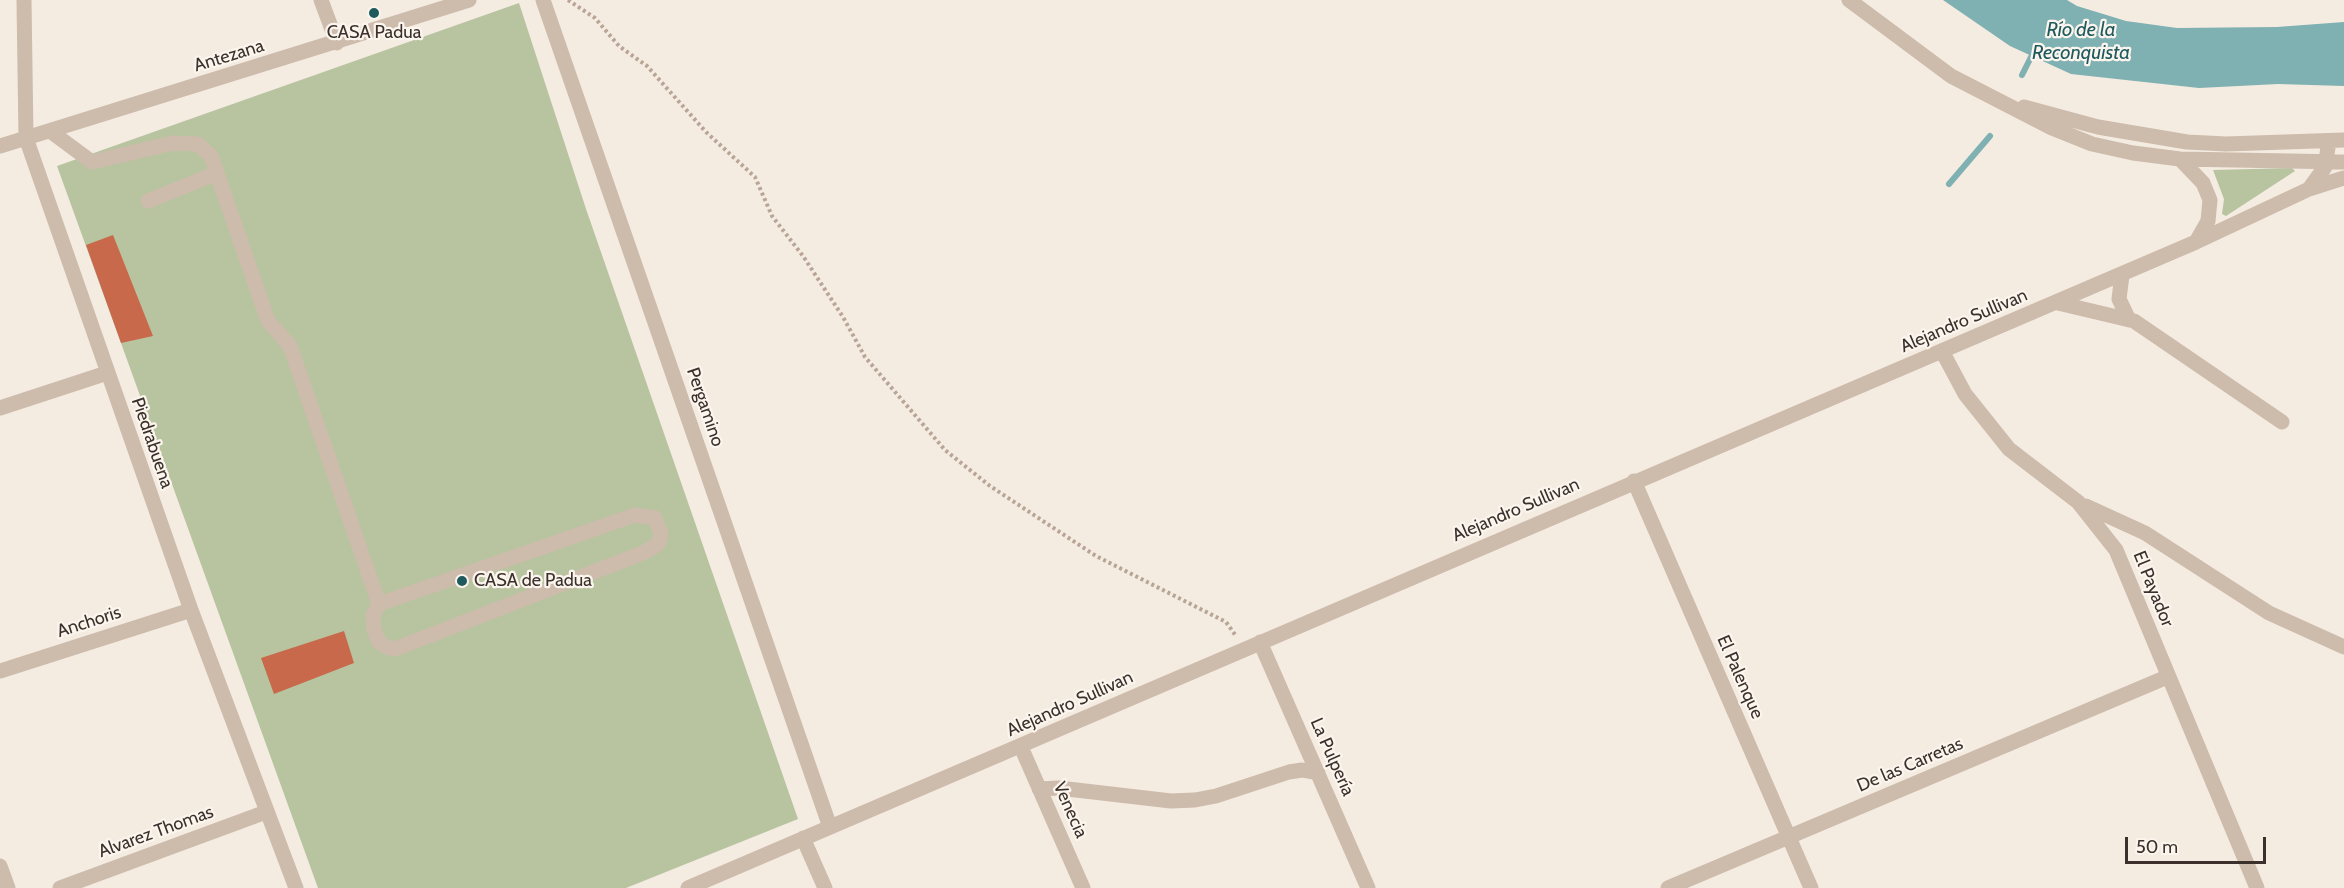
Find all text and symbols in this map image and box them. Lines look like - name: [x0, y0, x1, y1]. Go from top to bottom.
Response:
- marker: CASA Padua: [367, 6, 381, 20]
- water label: Río de la Reconquista: [2032, 18, 2130, 65]
- place label: CASA Padua: [327, 22, 421, 44]
- street label: Antezana: [191, 35, 267, 77]
- street label: Alejandro Sullivan: [1897, 285, 2031, 357]
- street label: Pergamino: [681, 365, 729, 449]
- street label: Piedrabuena: [126, 395, 178, 491]
- street label: Alejandro Sullivan: [1449, 474, 1583, 546]
- street label: El Payador: [2128, 548, 2178, 630]
- place label: CASA de Padua: [474, 570, 592, 592]
- marker: CASA de Padua: [455, 574, 469, 588]
- street label: Anchoris: [54, 602, 124, 642]
- street label: El Palenque: [1712, 632, 1768, 722]
- street label: Alejandro Sullivan: [1004, 667, 1136, 741]
- street label: La Pulpería: [1305, 715, 1359, 799]
- street label: De las Carretas: [1854, 733, 1966, 797]
- street label: Venecia: [1048, 779, 1092, 841]
- street label: Alvarez Thomas: [96, 801, 216, 863]
- scale bar: [2128, 825, 2269, 863]
- text: 50 m: [2136, 836, 2178, 858]

